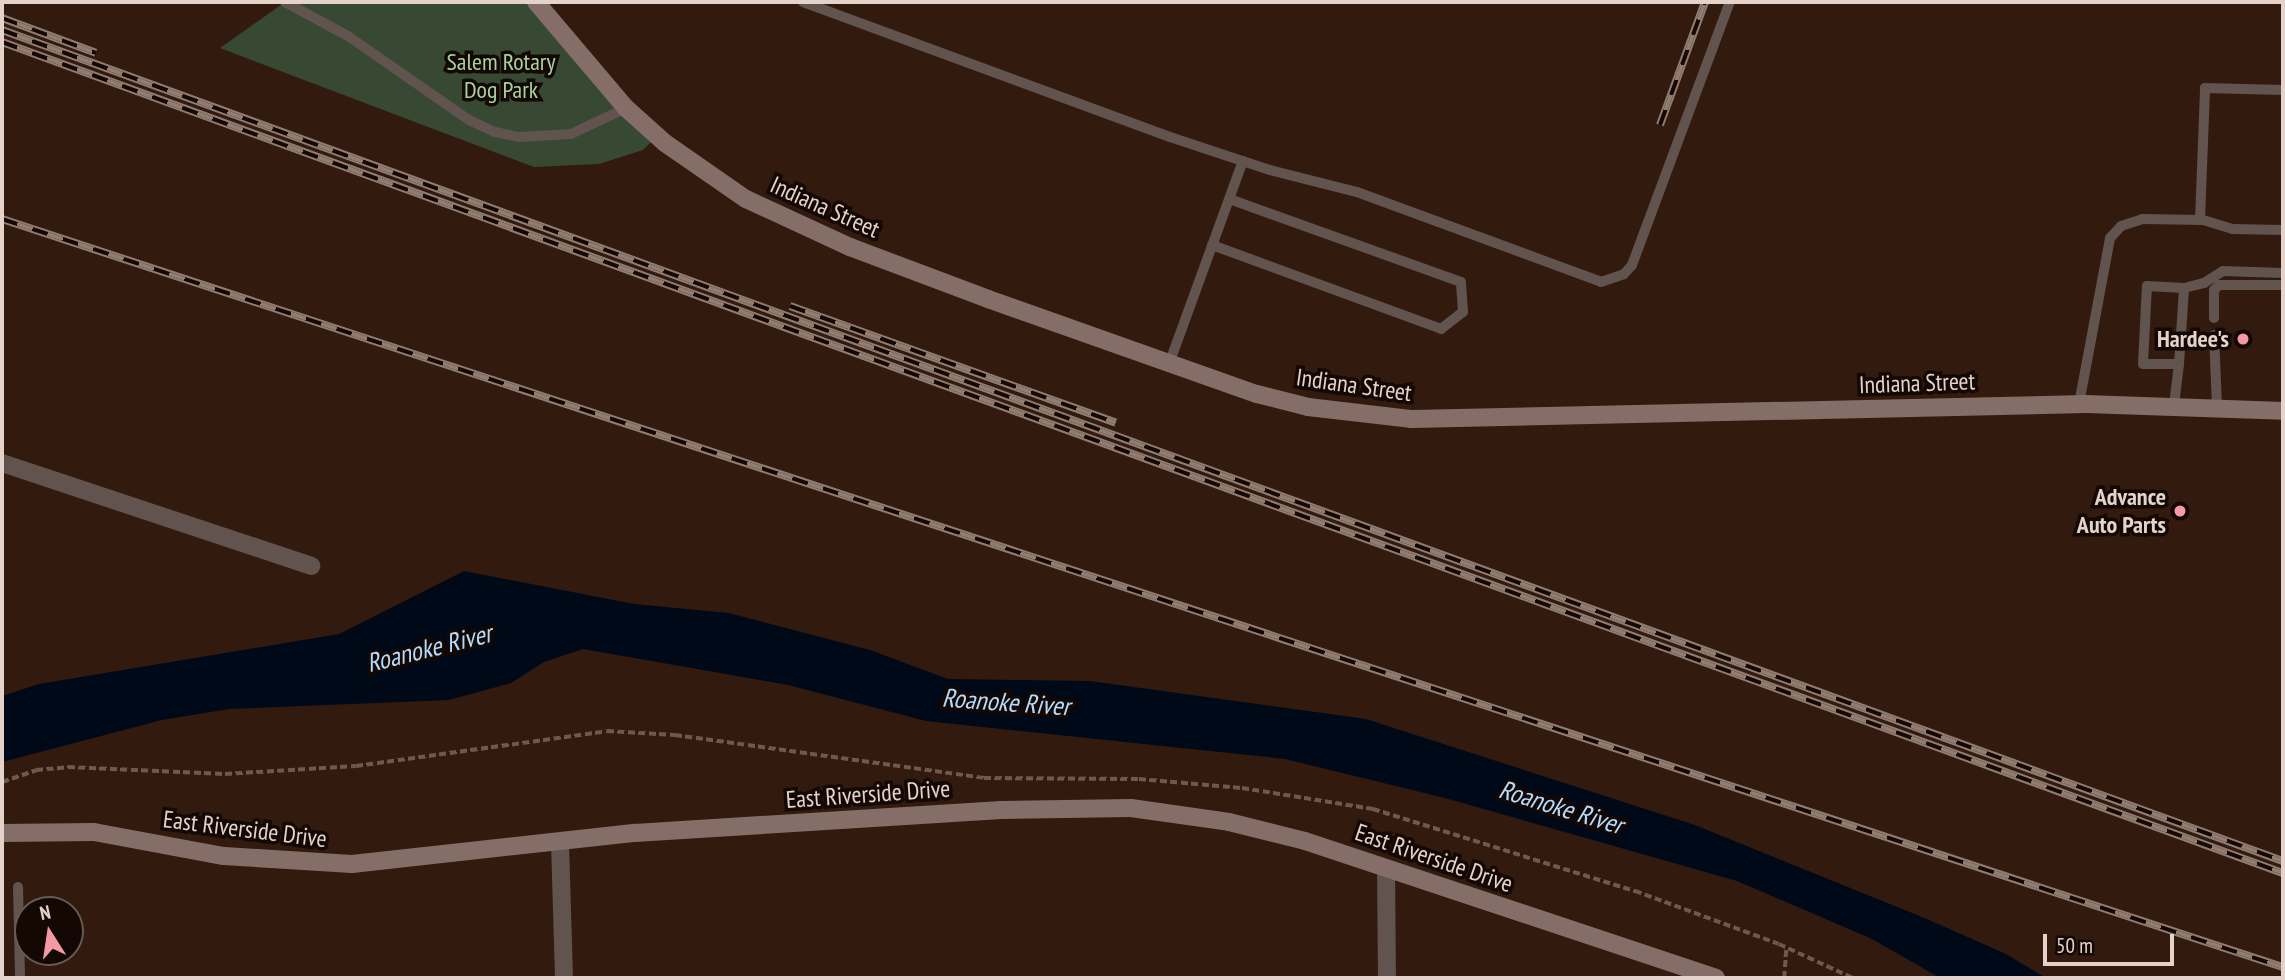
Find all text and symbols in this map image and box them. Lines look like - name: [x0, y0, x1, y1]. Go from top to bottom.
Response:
- park label: Salem Rotary Dog Park: [447, 48, 555, 104]
- street label: Indiana Street: [766, 170, 884, 244]
- place label: Hardee's: [2157, 325, 2229, 353]
- marker: Hardee's: [2235, 331, 2251, 347]
- street label: Indiana Street: [1294, 363, 1414, 407]
- street label: Indiana Street: [1858, 367, 1976, 399]
- place label: Advance Auto Parts: [2077, 483, 2166, 539]
- marker: Advance Auto Parts: [2172, 503, 2188, 519]
- water label: Roanoke River: [363, 617, 495, 679]
- water label: Roanoke River: [941, 682, 1071, 722]
- water label: Roanoke River: [1495, 773, 1627, 841]
- street label: East Riverside Drive: [785, 774, 951, 814]
- street label: East Riverside Drive: [162, 805, 328, 853]
- street label: East Riverside Drive: [1352, 818, 1516, 898]
- north arrow: [14, 896, 84, 966]
- text: N: [38, 900, 53, 925]
- scale bar: [2047, 920, 2178, 964]
- text: 50 m: [2056, 932, 2093, 959]

